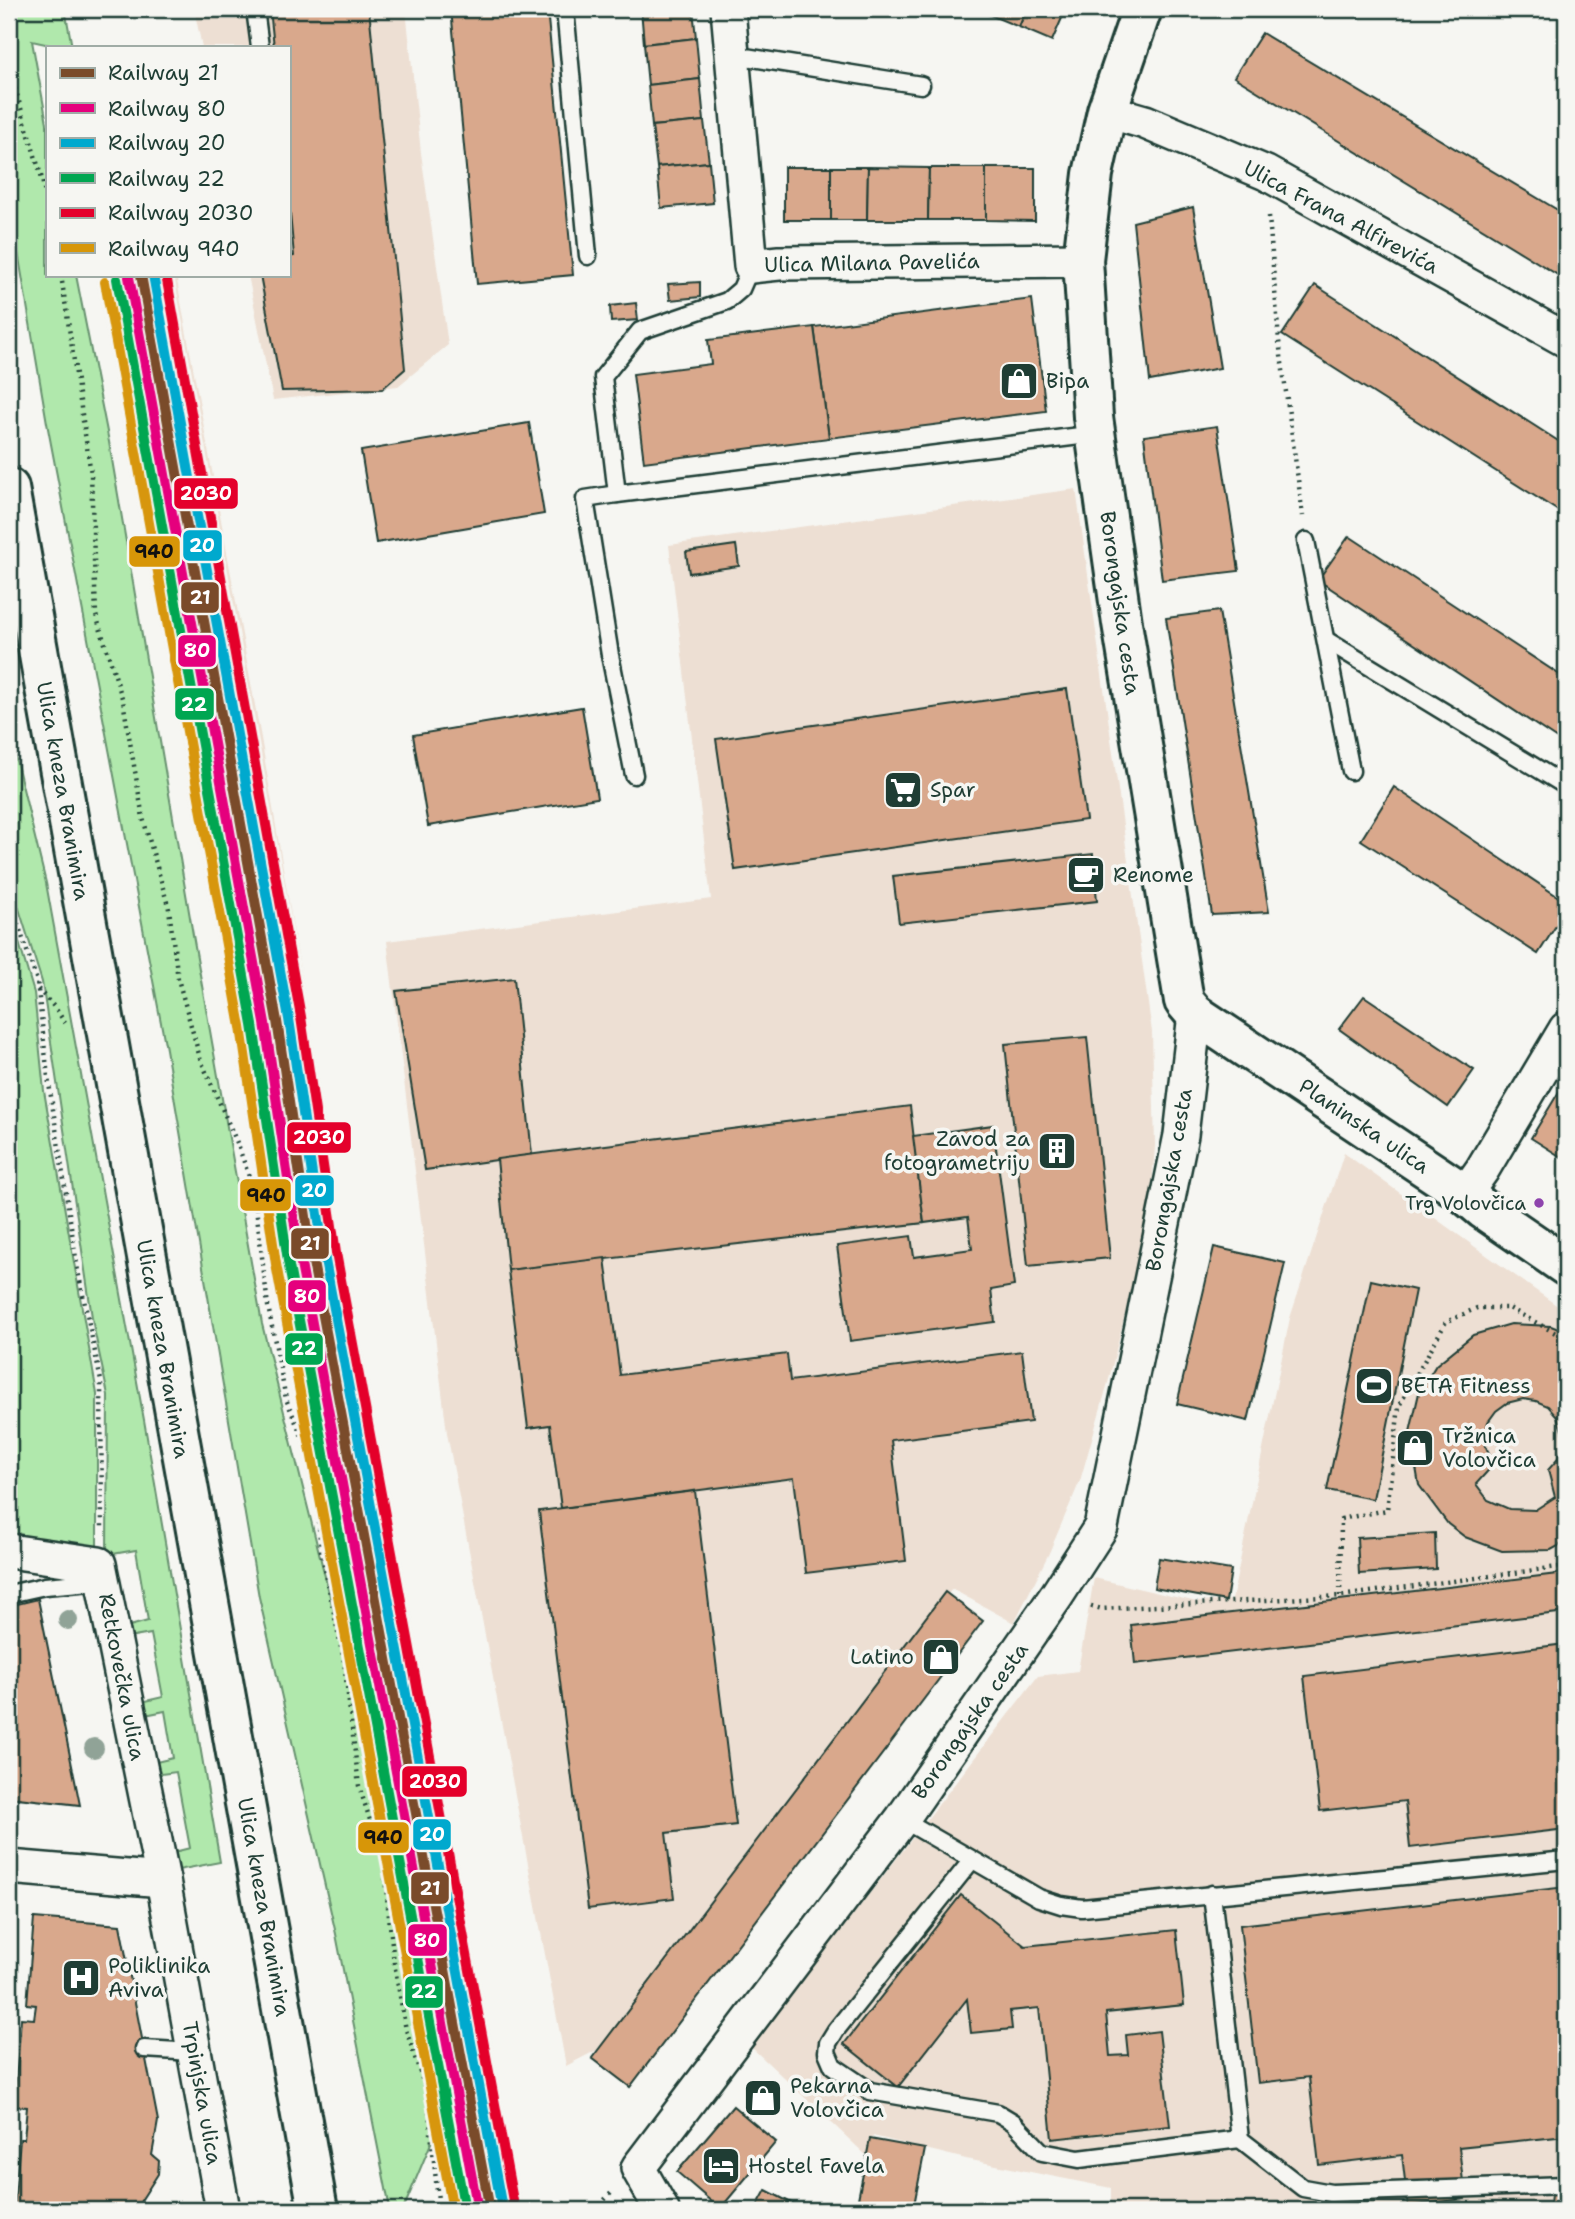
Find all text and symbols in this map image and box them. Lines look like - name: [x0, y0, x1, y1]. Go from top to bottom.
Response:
- legend: [46, 46, 290, 276]
- text: Railway 21: [108, 59, 219, 87]
- text: Railway 80: [108, 95, 226, 123]
- text: Railway 20: [108, 129, 225, 157]
- street label: Ulica Frana Alfirevića: [1239, 154, 1443, 280]
- text: Railway 22: [108, 165, 225, 193]
- text: Railway 2030: [108, 199, 253, 227]
- text: Railway 940: [108, 235, 240, 263]
- street label: Ulica Milana Pavelića: [764, 247, 980, 279]
- shop icon: Bipa: [998, 360, 1040, 402]
- place label: Bipa: [1046, 367, 1089, 395]
- line badge: 2030: [173, 477, 239, 510]
- text: 2030: [180, 481, 232, 506]
- street label: Borongajska cesta: [1093, 509, 1147, 697]
- line badge: 20: [182, 529, 223, 562]
- text: 20: [189, 533, 215, 558]
- line badge: 940: [128, 535, 181, 568]
- text: 940: [134, 539, 174, 564]
- line badge: 21: [180, 581, 220, 614]
- text: 21: [189, 585, 211, 610]
- line badge: 80: [177, 634, 217, 668]
- text: 80: [184, 638, 210, 663]
- street label: Ulica kneza Branimira: [30, 679, 96, 903]
- line badge: 22: [174, 687, 215, 721]
- text: 22: [181, 692, 207, 717]
- supermarket icon: Spar: [882, 769, 924, 811]
- place label: Spar: [930, 776, 976, 804]
- cafe icon: Renome: [1065, 854, 1107, 896]
- place label: Renome: [1113, 861, 1194, 889]
- street label: Planinska ulica: [1293, 1072, 1435, 1180]
- street label: Borongajska cesta: [1139, 1086, 1199, 1274]
- line badge: 2030: [286, 1121, 352, 1154]
- text: 2030: [293, 1125, 345, 1150]
- place label: Zavod za fotogrametriju: [884, 1125, 1030, 1177]
- building icon: Zavod za fotogrametriju: [1036, 1130, 1078, 1172]
- line badge: 20: [294, 1174, 335, 1207]
- line badge: 940: [239, 1178, 292, 1212]
- text: 20: [301, 1178, 327, 1203]
- text: 940: [246, 1183, 286, 1208]
- place label: Trg Volovčica: [1405, 1191, 1526, 1216]
- marker: Trg Volovčica: [1532, 1196, 1546, 1210]
- line badge: 21: [290, 1227, 330, 1260]
- text: 21: [299, 1231, 321, 1256]
- street label: Ulica kneza Branimira: [130, 1237, 196, 1461]
- line badge: 80: [287, 1279, 327, 1313]
- text: 80: [294, 1284, 320, 1309]
- line badge: 22: [284, 1332, 324, 1366]
- text: 22: [291, 1336, 317, 1361]
- sports icon: BETA Fitness: [1353, 1365, 1395, 1407]
- place label: BETA Fitness: [1401, 1372, 1531, 1400]
- place label: Tržnica Volovčica: [1442, 1422, 1536, 1474]
- shop icon: Tržnica Volovčica: [1394, 1427, 1436, 1469]
- street label: Retkovečka ulica: [92, 1591, 152, 1763]
- shop icon: Latino: [920, 1636, 962, 1678]
- street label: Borongajska cesta: [905, 1637, 1035, 1805]
- place label: Latino: [850, 1643, 914, 1671]
- line badge: 2030: [401, 1765, 468, 1798]
- text: 2030: [409, 1769, 461, 1794]
- street label: Ulica kneza Branimira: [231, 1795, 297, 2019]
- line badge: 20: [412, 1818, 452, 1851]
- line badge: 940: [357, 1821, 410, 1854]
- text: 20: [419, 1822, 445, 1847]
- text: 940: [363, 1825, 403, 1850]
- line badge: 21: [410, 1871, 450, 1905]
- text: 21: [419, 1876, 441, 1901]
- line badge: 80: [407, 1923, 448, 1957]
- text: 80: [414, 1928, 440, 1953]
- place label: Poliklinika Aviva: [108, 1952, 210, 2004]
- hospital icon: Poliklinika Aviva: [60, 1957, 102, 1999]
- line badge: 22: [404, 1975, 444, 2009]
- text: 22: [411, 1979, 437, 2004]
- street label: Trpinjska ulica: [176, 2019, 228, 2167]
- place label: Pekarna Volovčica: [790, 2072, 884, 2124]
- shop icon: Pekarna Volovčica: [742, 2077, 784, 2119]
- hotel icon: Hostel Favela: [700, 2145, 742, 2187]
- place label: Hostel Favela: [748, 2152, 884, 2180]

